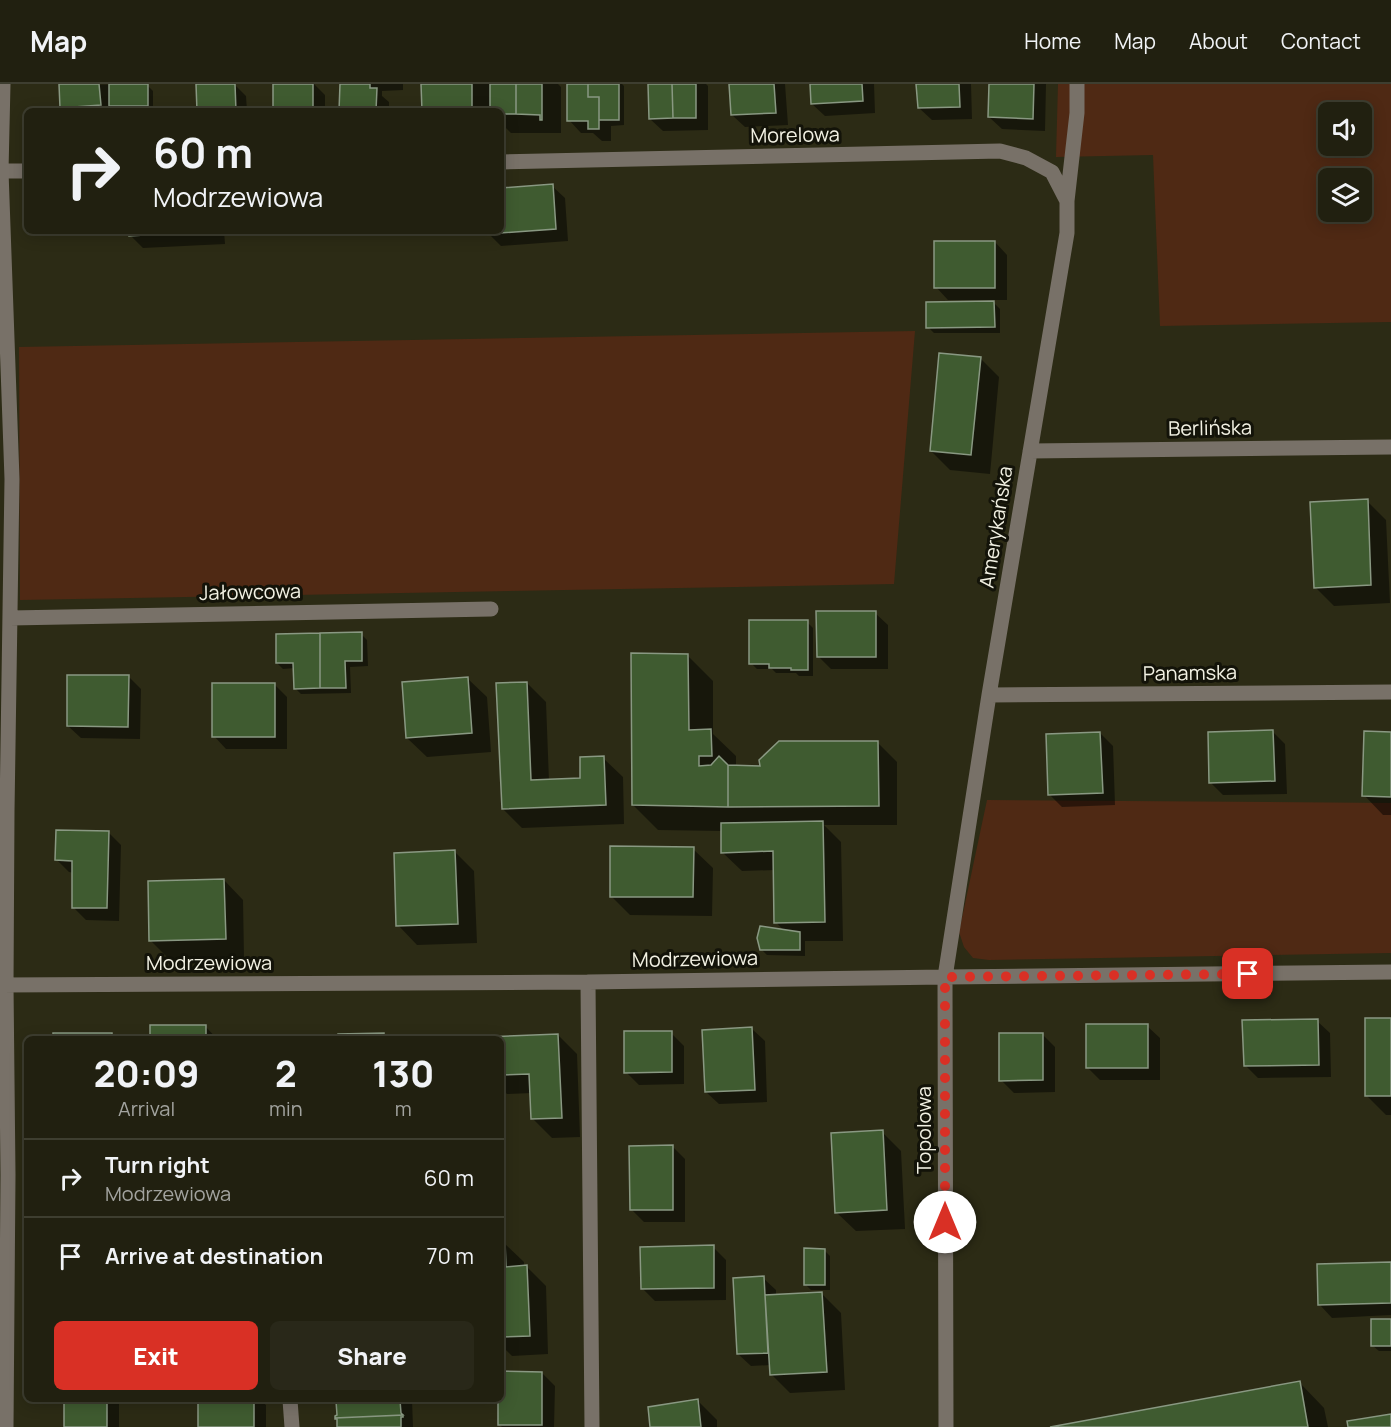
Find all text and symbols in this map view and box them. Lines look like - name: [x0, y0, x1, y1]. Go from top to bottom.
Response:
- text: Map: [30, 22, 87, 60]
- text: Home: [1024, 27, 1081, 55]
- text: Map: [1114, 27, 1156, 55]
- text: About: [1189, 27, 1248, 55]
- text: Contact: [1281, 27, 1361, 55]
- map controls: [1318, 102, 1372, 222]
- button: sound: [1318, 102, 1372, 156]
- street label: Morelowa: [750, 120, 840, 149]
- text: 60 m: [153, 123, 253, 181]
- icon: right: [54, 132, 132, 210]
- button: layers: [1318, 168, 1372, 222]
- text: Modrzewiowa: [153, 178, 323, 215]
- street label: Berlińska: [1168, 413, 1252, 442]
- street label: Amerykańska: [973, 464, 1018, 590]
- street label: Jałowcowa: [199, 577, 301, 606]
- street label: Panamska: [1143, 658, 1237, 687]
- street label: Modrzewiowa: [632, 944, 758, 973]
- pin: [1222, 948, 1273, 999]
- street label: Modrzewiowa: [146, 949, 272, 976]
- icon: arrive: [1231, 957, 1264, 990]
- text: 20:09: [94, 1049, 199, 1098]
- text: 2: [275, 1049, 297, 1098]
- text: 130: [372, 1049, 434, 1098]
- street label: Topolowa: [910, 1086, 937, 1174]
- text: Arrival: [118, 1095, 175, 1122]
- text: min: [269, 1095, 303, 1122]
- text: m: [395, 1095, 412, 1122]
- text: Turn right: [105, 1150, 210, 1180]
- icon: right: [54, 1162, 87, 1195]
- text: 60 m: [424, 1163, 474, 1193]
- text: Modrzewiowa: [105, 1180, 231, 1207]
- position arrow: [913, 1190, 977, 1254]
- icon: arrive: [54, 1240, 87, 1273]
- text: Arrive at destination: [105, 1241, 323, 1271]
- text: 70 m: [426, 1241, 474, 1271]
- button: Exit: [54, 1321, 258, 1390]
- button: Share: [270, 1321, 474, 1390]

